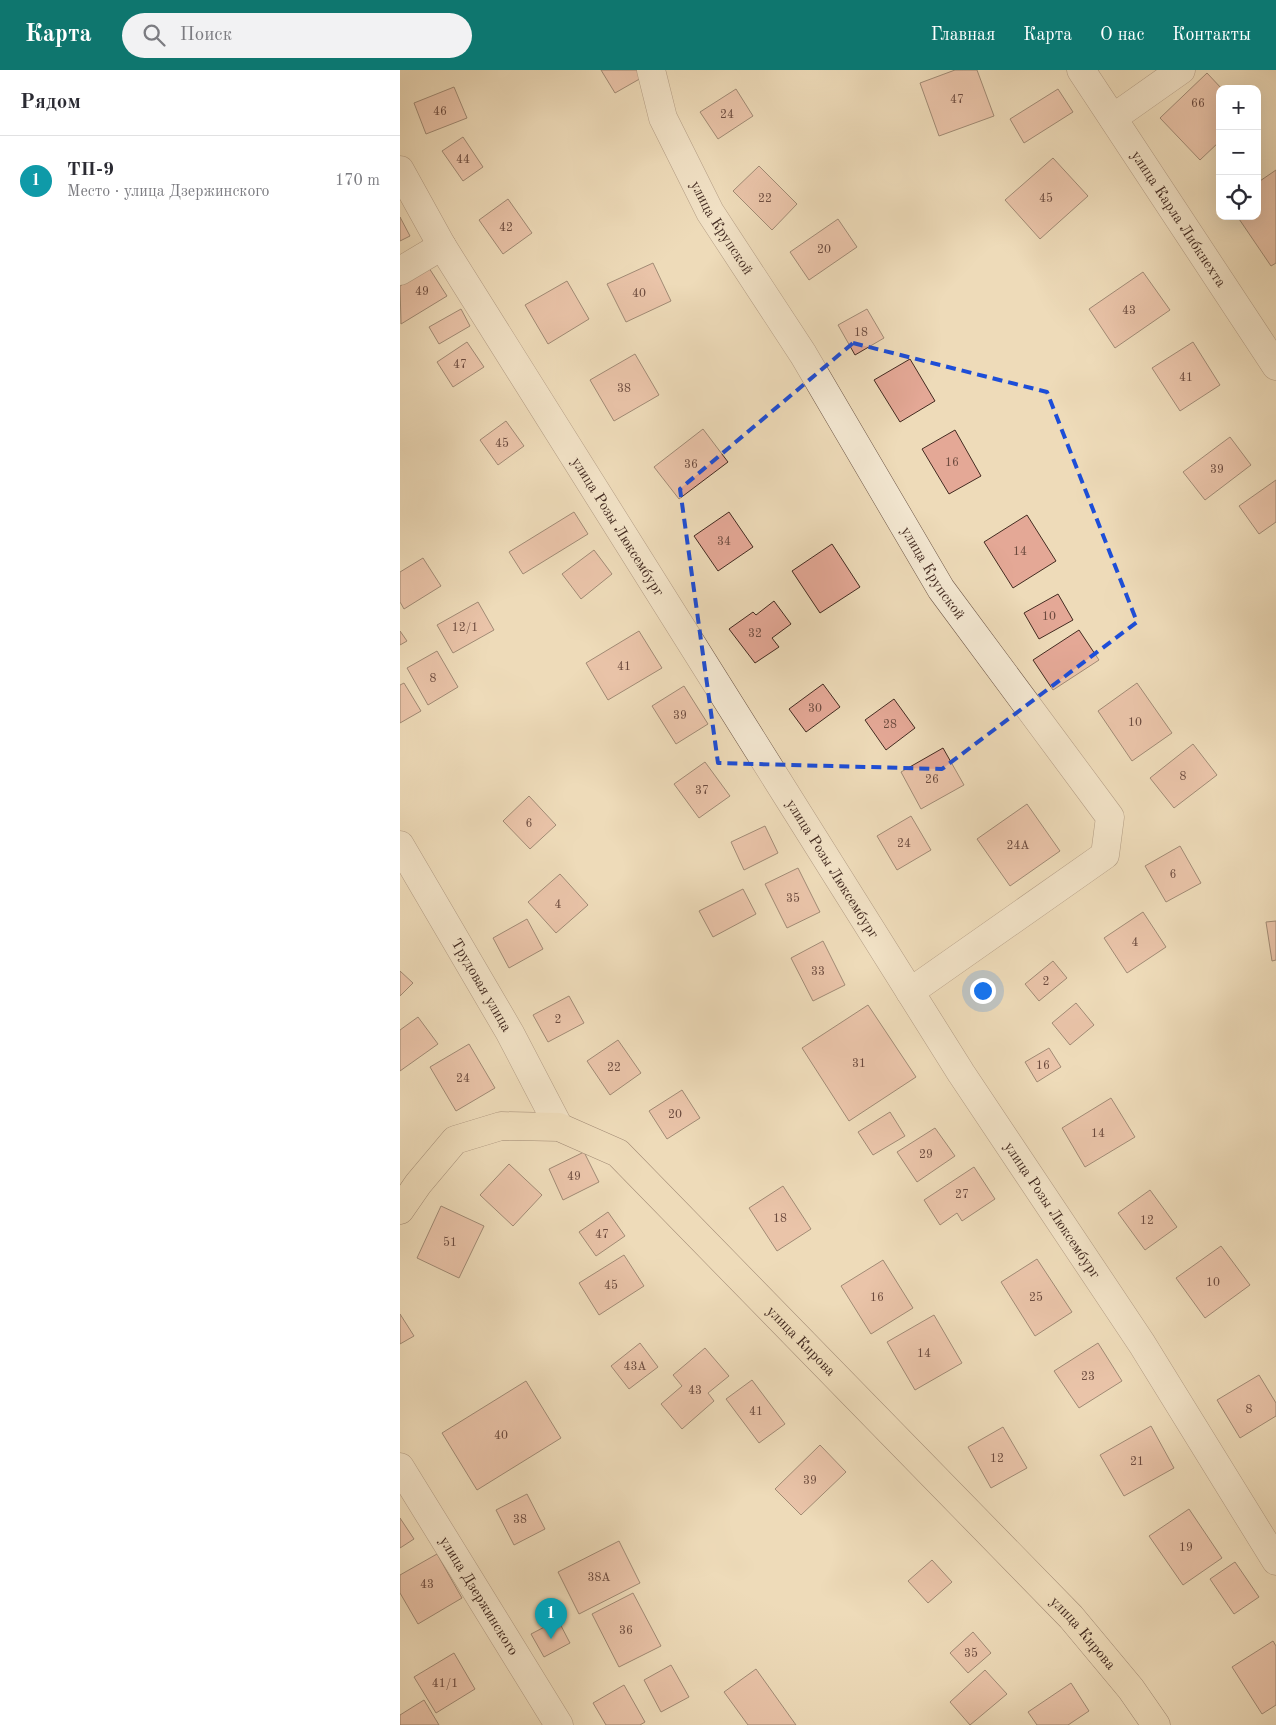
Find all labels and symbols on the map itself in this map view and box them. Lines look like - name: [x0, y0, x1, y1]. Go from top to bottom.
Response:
- house number: 47: [950, 94, 964, 106]
- house number: 66: [1191, 98, 1205, 110]
- house number: 46: [433, 106, 447, 118]
- house number: 24: [720, 109, 734, 121]
- street label: улица Карла Либкнехта: [1127, 148, 1228, 291]
- house number: 44: [456, 154, 470, 166]
- street label: улица Крупской: [687, 179, 755, 278]
- house number: 45: [1039, 192, 1053, 205]
- house number: 22: [758, 193, 772, 205]
- house number: 42: [499, 222, 513, 234]
- house number: 20: [817, 244, 831, 256]
- house number: 49: [415, 286, 429, 298]
- house number: 40: [632, 288, 646, 300]
- house number: 43: [1122, 305, 1136, 317]
- house number: 18: [854, 327, 868, 339]
- house number: 47: [453, 359, 467, 371]
- house number: 41: [1179, 372, 1193, 384]
- house number: 38: [617, 383, 631, 395]
- house number: 45: [495, 437, 509, 450]
- street label: улица Розы Люксембург: [568, 455, 666, 600]
- house number: 16: [945, 457, 959, 469]
- house number: 36: [684, 459, 698, 471]
- house number: 39: [1210, 464, 1224, 476]
- street label: улица Крупской: [897, 525, 967, 623]
- house number: 34: [717, 536, 731, 548]
- house number: 14: [1013, 546, 1027, 558]
- house number: 10: [1042, 611, 1056, 623]
- house number: 12/1: [452, 622, 478, 634]
- house number: 32: [748, 628, 762, 640]
- house number: 41: [617, 661, 631, 673]
- house number: 8: [430, 673, 437, 685]
- house number: 30: [808, 703, 822, 715]
- house number: 39: [673, 710, 687, 722]
- house number: 10: [1128, 717, 1142, 729]
- house number: 28: [883, 719, 897, 731]
- house number: 8: [1180, 771, 1187, 783]
- house number: 26: [925, 774, 939, 786]
- house number: 37: [695, 785, 709, 797]
- street label: улица Розы Люксембург: [782, 797, 881, 942]
- house number: 6: [526, 818, 533, 830]
- house number: 24: [897, 838, 911, 850]
- house number: 24А: [1006, 840, 1030, 852]
- house number: 6: [1170, 869, 1177, 881]
- house number: 35: [786, 892, 800, 905]
- house number: 4: [555, 899, 562, 911]
- street label: Трудовая улица: [447, 936, 514, 1035]
- house number: 4: [1132, 937, 1139, 949]
- house number: 33: [811, 966, 825, 978]
- house number: 2: [1043, 976, 1049, 988]
- your location: [970, 978, 996, 1004]
- house number: 2: [555, 1014, 561, 1026]
- house number: 31: [852, 1058, 866, 1070]
- house number: 16: [1036, 1060, 1050, 1072]
- house number: 22: [607, 1062, 621, 1074]
- house number: 24: [456, 1073, 470, 1085]
- house number: 20: [668, 1109, 682, 1121]
- house number: 14: [1091, 1128, 1105, 1140]
- street label: улица Розы Люксембург: [1000, 1140, 1102, 1282]
- house number: 29: [919, 1149, 933, 1161]
- house number: 49: [567, 1171, 581, 1183]
- house number: 27: [955, 1189, 969, 1201]
- house number: 18: [773, 1213, 787, 1225]
- house number: 12: [1140, 1215, 1154, 1227]
- house number: 47: [595, 1229, 609, 1241]
- house number: 51: [443, 1236, 457, 1249]
- house number: 10: [1206, 1277, 1220, 1289]
- house number: 45: [604, 1279, 618, 1292]
- house number: 25: [1029, 1291, 1043, 1304]
- house number: 16: [870, 1292, 884, 1304]
- street label: улица Кирова: [763, 1304, 838, 1380]
- house number: 14: [917, 1348, 931, 1360]
- house number: 43А: [623, 1361, 647, 1373]
- house number: 23: [1081, 1371, 1095, 1383]
- house number: 43: [688, 1385, 702, 1397]
- house number: 8: [1246, 1404, 1253, 1416]
- house number: 41: [749, 1406, 763, 1418]
- house number: 40: [494, 1430, 508, 1442]
- house number: 12: [990, 1453, 1004, 1465]
- house number: 21: [1130, 1456, 1144, 1468]
- house number: 39: [803, 1475, 817, 1487]
- house number: 38: [513, 1514, 527, 1526]
- street label: улица Дзержинского: [436, 1534, 520, 1658]
- house number: 19: [1179, 1542, 1193, 1554]
- house number: 38А: [587, 1572, 611, 1584]
- house number: 43: [420, 1579, 434, 1591]
- street label: улица Кирова: [1046, 1594, 1118, 1674]
- pin: 1: [535, 1598, 567, 1639]
- house number: 36: [619, 1625, 633, 1637]
- house number: 35: [964, 1647, 978, 1660]
- house number: 41/1: [432, 1678, 458, 1690]

